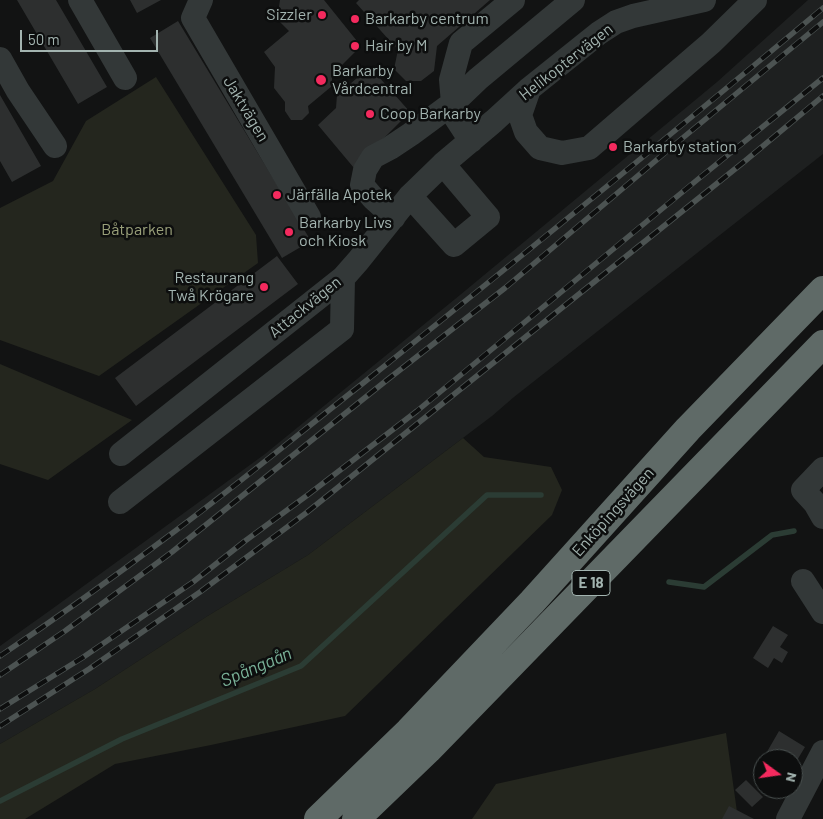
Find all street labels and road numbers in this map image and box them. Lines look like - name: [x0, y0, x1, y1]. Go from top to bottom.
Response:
- street label: Helikoptervägen: [515, 19, 617, 105]
- street label: Jaktvägen: [219, 73, 273, 145]
- street label: Attackvägen: [265, 272, 345, 342]
- street label: Enköpingsvägen: [568, 464, 658, 560]
- road number: E 18: [572, 570, 610, 596]

